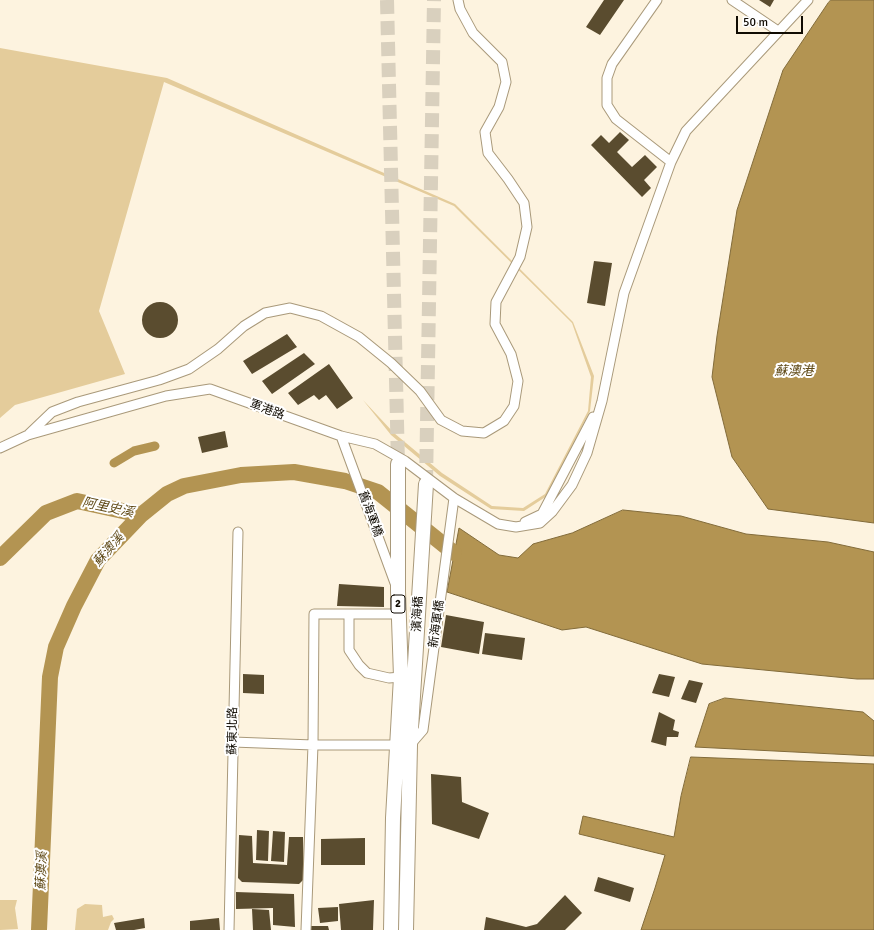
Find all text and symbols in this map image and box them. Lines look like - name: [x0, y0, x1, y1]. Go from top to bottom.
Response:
- scale bar: [738, 8, 805, 34]
- text: 50 m: [743, 15, 768, 30]
- water label: 蘇澳港: [775, 364, 813, 380]
- street label: 軍港路: [248, 397, 286, 423]
- street label: 舊海軍橋: [355, 489, 385, 539]
- water label: 阿里史溪: [81, 495, 135, 521]
- water label: 蘇澳溪: [90, 530, 128, 570]
- road number: 2: [391, 595, 405, 613]
- street label: 濱海橋: [410, 596, 426, 632]
- street label: 新海軍橋: [427, 599, 447, 649]
- street label: 蘇東北路: [225, 707, 241, 755]
- water label: 蘇澳溪: [34, 851, 50, 891]

